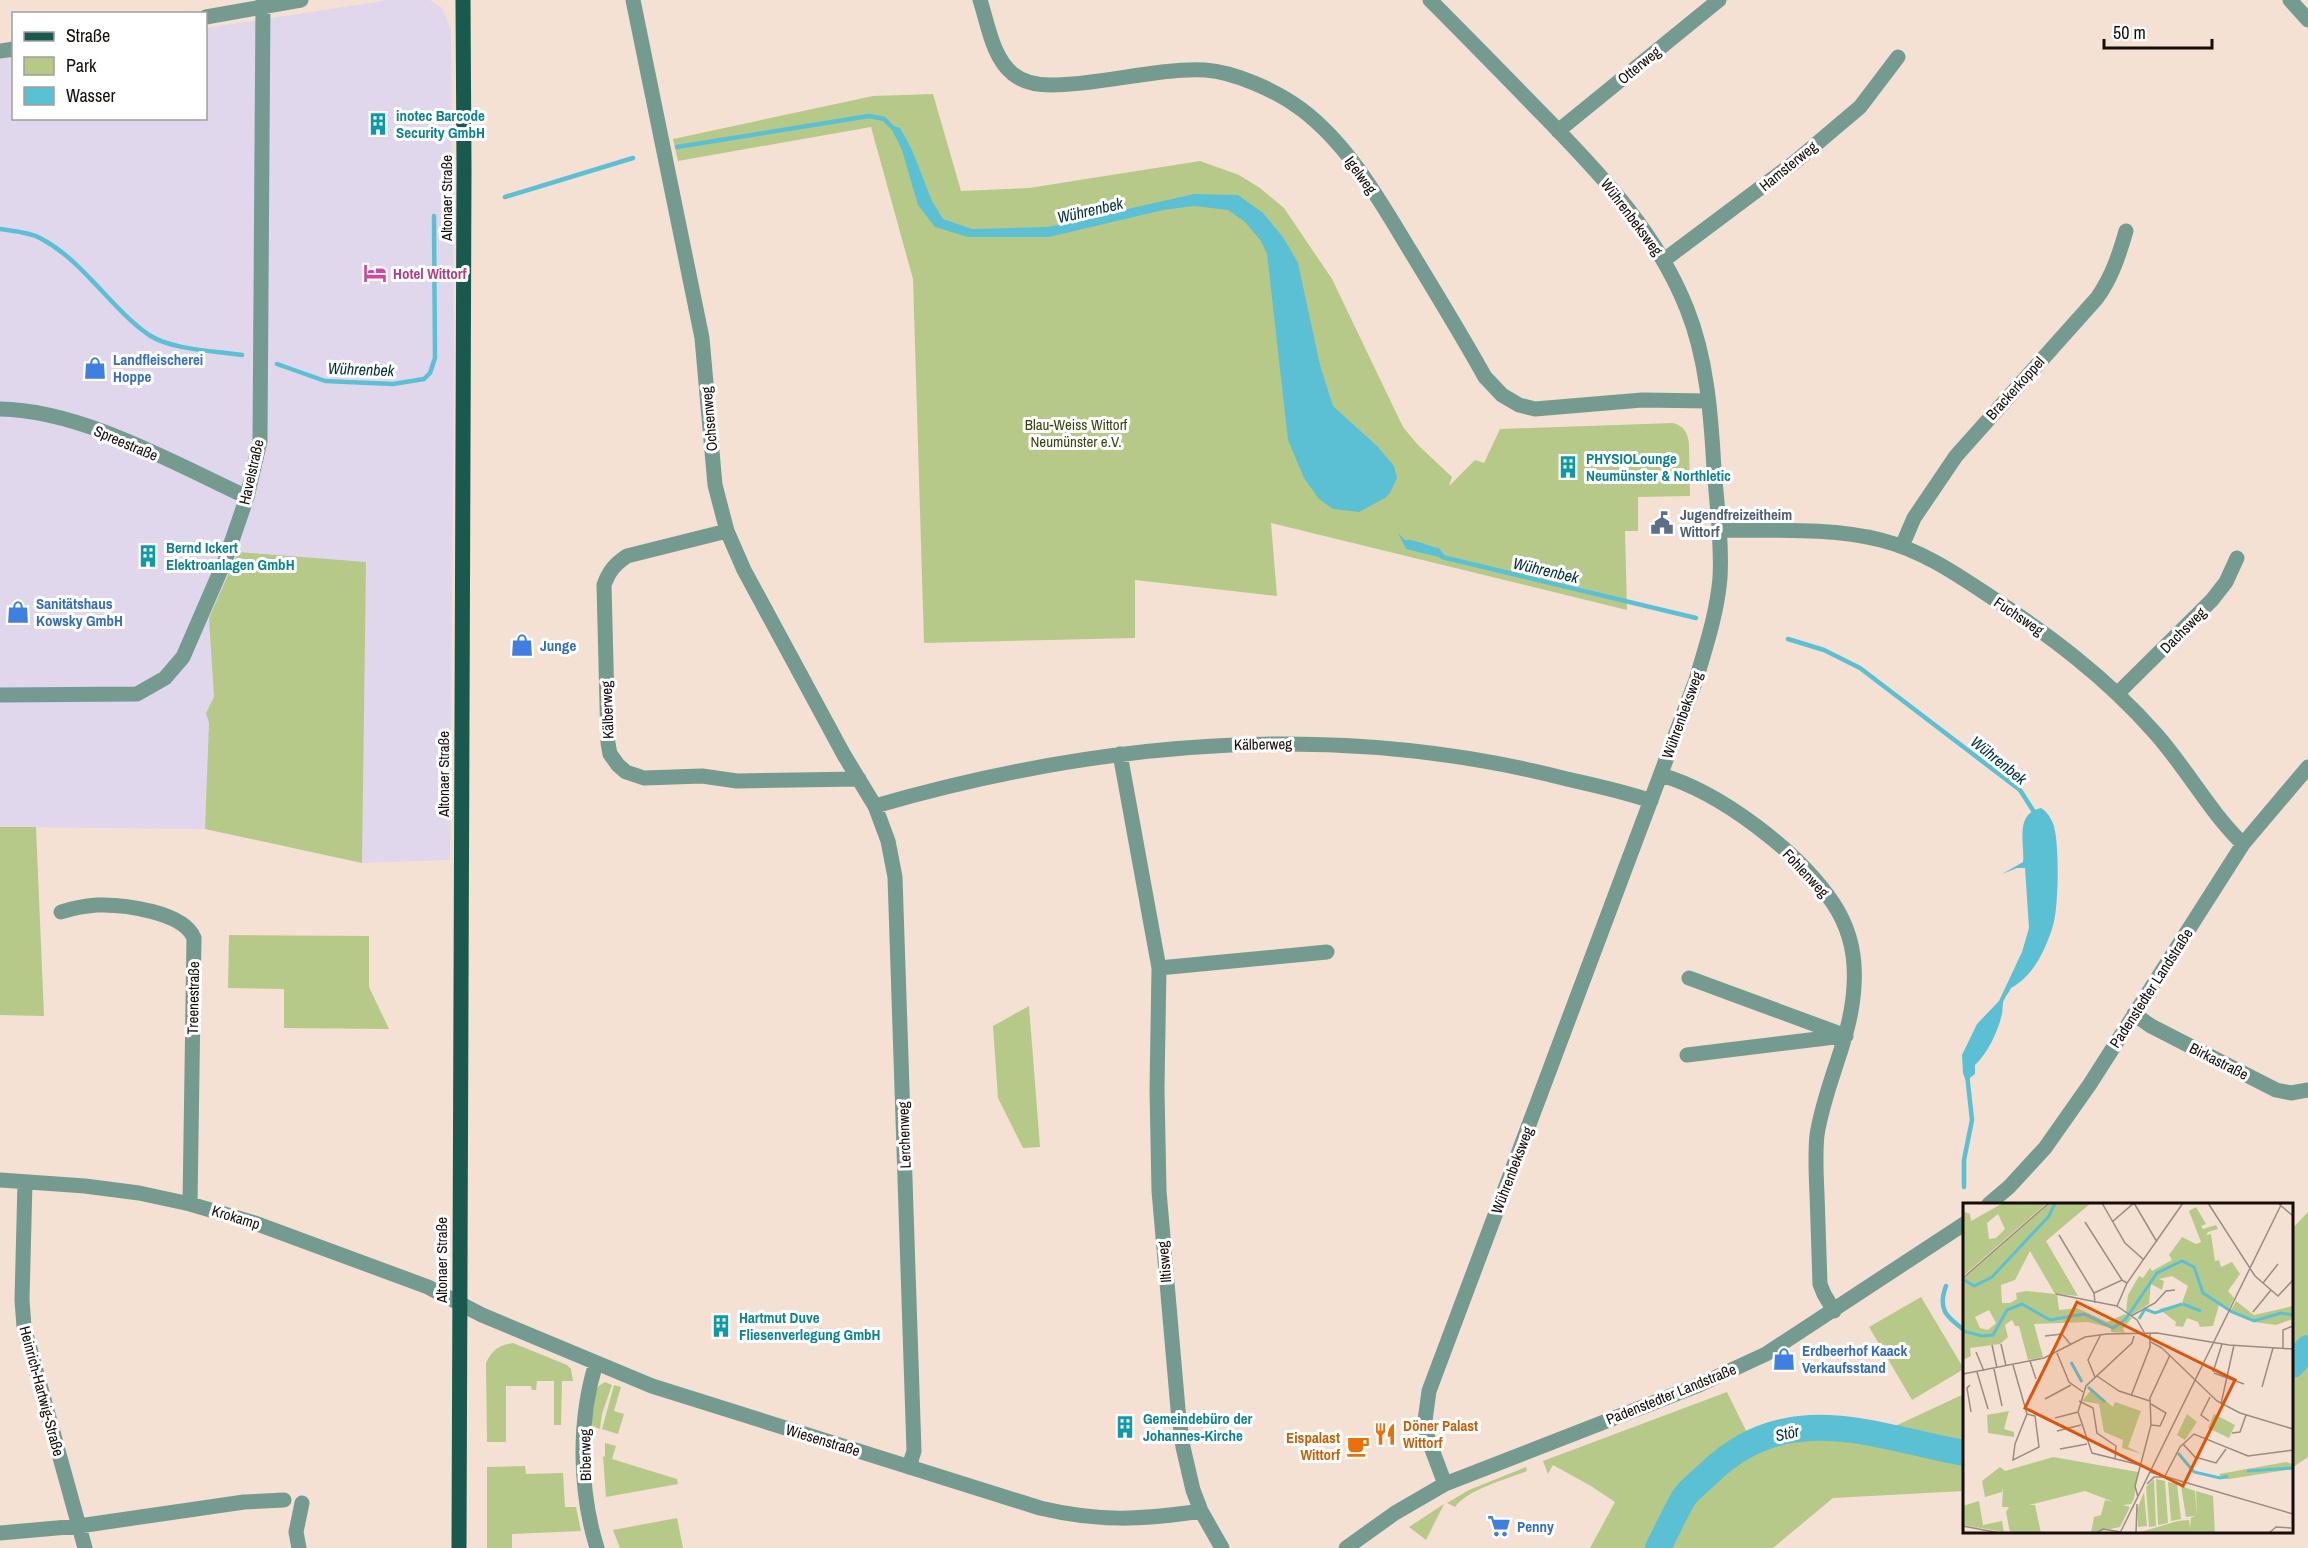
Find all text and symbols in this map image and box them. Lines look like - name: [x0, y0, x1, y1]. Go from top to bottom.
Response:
- legend: [12, 12, 207, 120]
- scale bar: [2104, 12, 2212, 50]
- text: 50 m: [2113, 20, 2146, 45]
- text: Straße: [66, 23, 110, 48]
- street label: Otterweg: [1613, 41, 1665, 89]
- text: Park: [66, 53, 97, 78]
- text: Wasser: [66, 83, 116, 108]
- place label: inotec Barcode Security GmbH: [396, 105, 485, 143]
- building icon: inotec Barcode Security GmbH: [365, 111, 391, 137]
- street label: Hamsterweg: [1755, 136, 1822, 196]
- street label: Igelweg: [1340, 152, 1382, 198]
- street label: Altonaer Straße: [436, 155, 457, 242]
- street label: Wührenbeksweg: [1596, 174, 1668, 260]
- water label: Wührenbek: [1055, 192, 1125, 228]
- hotel icon: Hotel Wittorf: [362, 260, 388, 286]
- place label: Hotel Wittorf: [393, 263, 468, 284]
- place label: Landfleischerei Hoppe: [113, 349, 203, 387]
- street label: Brackerkoppel: [1981, 352, 2049, 424]
- shop icon: Landfleischerei Hoppe: [82, 355, 108, 381]
- water label: Wührenbek: [327, 357, 395, 381]
- street label: Ochsenweg: [696, 386, 722, 452]
- park label: Blau-Weiss Wittorf Neumünster e.V.: [1025, 414, 1128, 452]
- street label: Spreestraße: [91, 420, 161, 466]
- street label: Havelstraße: [233, 437, 269, 507]
- place label: PHYSIOLounge Neumünster & Northletic: [1586, 448, 1731, 486]
- building icon: PHYSIOLounge Neumünster & Northletic: [1555, 454, 1581, 480]
- place label: Jugendfreizeitheim Wittorf: [1680, 504, 1792, 542]
- public building icon: Jugendfreizeitheim Wittorf: [1649, 510, 1675, 536]
- place label: Bernd Ickert Elektroanlagen GmbH: [166, 537, 295, 575]
- building icon: Bernd Ickert Elektroanlagen GmbH: [135, 543, 161, 569]
- water label: Wührenbek: [1511, 552, 1581, 588]
- street label: Fuchsweg: [1990, 592, 2048, 640]
- place label: Sanitätshaus Kowsky GmbH: [36, 593, 123, 631]
- shop icon: Sanitätshaus Kowsky GmbH: [5, 599, 31, 625]
- street label: Dachsweg: [2155, 602, 2211, 658]
- shop icon: Junge: [509, 632, 535, 658]
- place label: Junge: [540, 635, 576, 656]
- street label: Wührenbeksweg: [1657, 668, 1708, 762]
- street label: Kälberweg: [595, 680, 619, 739]
- water label: Wührenbek: [1966, 730, 2032, 790]
- street label: Altonaer Straße: [433, 731, 454, 818]
- street label: Kälberweg: [1234, 733, 1292, 755]
- street label: Fohlenweg: [1778, 844, 1834, 902]
- street label: Padenstedter Landstraße: [2104, 924, 2198, 1052]
- street label: Treenestraße: [182, 961, 204, 1035]
- street label: Birkastraße: [2186, 1037, 2252, 1085]
- street label: Lerchenweg: [892, 1101, 916, 1169]
- street label: Wührenbeksweg: [1486, 1123, 1538, 1216]
- street label: Krokamp: [209, 1200, 263, 1234]
- inset map: [1963, 1203, 2293, 1533]
- street label: Altonaer Straße: [431, 1217, 452, 1304]
- street label: Iltisweg: [1152, 1240, 1176, 1284]
- place label: Hartmut Duve Fliesenverlegung GmbH: [739, 1307, 881, 1345]
- building icon: Hartmut Duve Fliesenverlegung GmbH: [708, 1313, 734, 1339]
- street label: Heinrich-Hartwig-Straße: [15, 1324, 70, 1459]
- place label: Erdbeerhof Kaack Verkaufsstand: [1802, 1340, 1907, 1378]
- shop icon: Erdbeerhof Kaack Verkaufsstand: [1771, 1346, 1797, 1372]
- street label: Padenstedter Landstraße: [1603, 1358, 1739, 1430]
- place label: Gemeindebüro der Johannes-Kirche: [1143, 1408, 1253, 1446]
- building icon: Gemeindebüro der Johannes-Kirche: [1112, 1414, 1138, 1440]
- place label: Döner Palast Wittorf: [1403, 1415, 1478, 1453]
- street label: Wiesenstraße: [783, 1419, 863, 1461]
- water label: Stör: [1773, 1419, 1802, 1446]
- restaurant icon: Döner Palast Wittorf: [1372, 1421, 1398, 1447]
- place label: Eispalast Wittorf: [1286, 1427, 1341, 1465]
- street label: Biberweg: [574, 1429, 596, 1481]
- cafe icon: Eispalast Wittorf: [1345, 1433, 1371, 1459]
- supermarket icon: Penny: [1486, 1513, 1512, 1539]
- place label: Penny: [1517, 1516, 1554, 1537]

